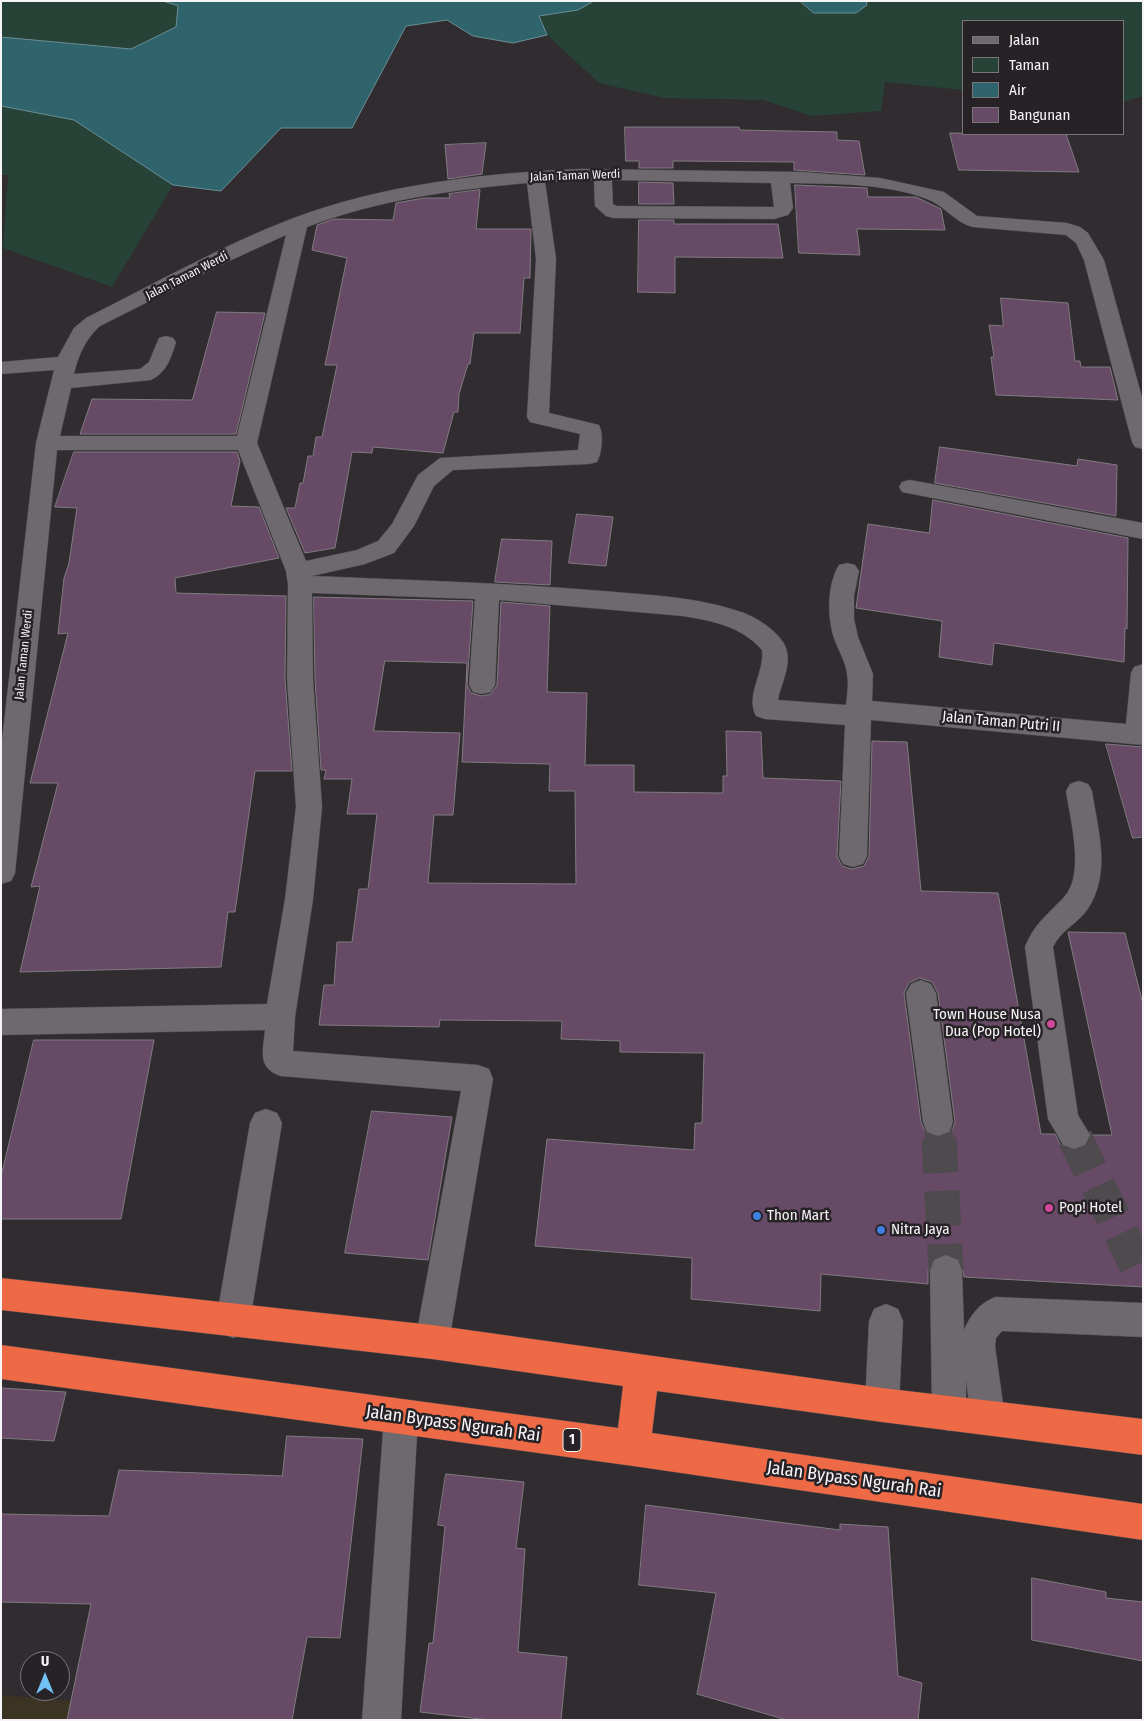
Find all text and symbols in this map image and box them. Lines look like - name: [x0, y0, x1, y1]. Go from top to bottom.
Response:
- legend: [962, 20, 1124, 135]
- text: Jalan: [1009, 31, 1039, 49]
- text: Taman: [1009, 56, 1049, 74]
- text: Air: [1009, 81, 1026, 99]
- text: Bangunan: [1009, 106, 1070, 124]
- street label: Jalan Taman Werdi: [530, 167, 620, 185]
- street label: Jalan Taman Werdi: [143, 249, 231, 303]
- street label: Jalan Taman Werdi: [12, 609, 36, 701]
- street label: Jalan Taman Putri II: [941, 708, 1061, 736]
- place label: Town House Nusa Dua (Pop Hotel): [933, 1006, 1041, 1041]
- marker: Town House Nusa Dua (Pop Hotel): [1045, 1018, 1057, 1030]
- place label: Pop! Hotel: [1059, 1199, 1122, 1217]
- marker: Pop! Hotel: [1043, 1202, 1055, 1214]
- place label: Thon Mart: [767, 1207, 829, 1225]
- marker: Thon Mart: [751, 1210, 763, 1222]
- place label: Nitra Jaya: [891, 1221, 949, 1239]
- marker: Nitra Jaya: [875, 1224, 887, 1236]
- street label: Jalan Bypass Ngurah Rai: [364, 1401, 542, 1447]
- road number: 1: [563, 1428, 581, 1452]
- street label: Jalan Bypass Ngurah Rai: [765, 1457, 943, 1503]
- north arrow: [20, 1651, 70, 1701]
- text: U: [41, 1653, 49, 1670]

